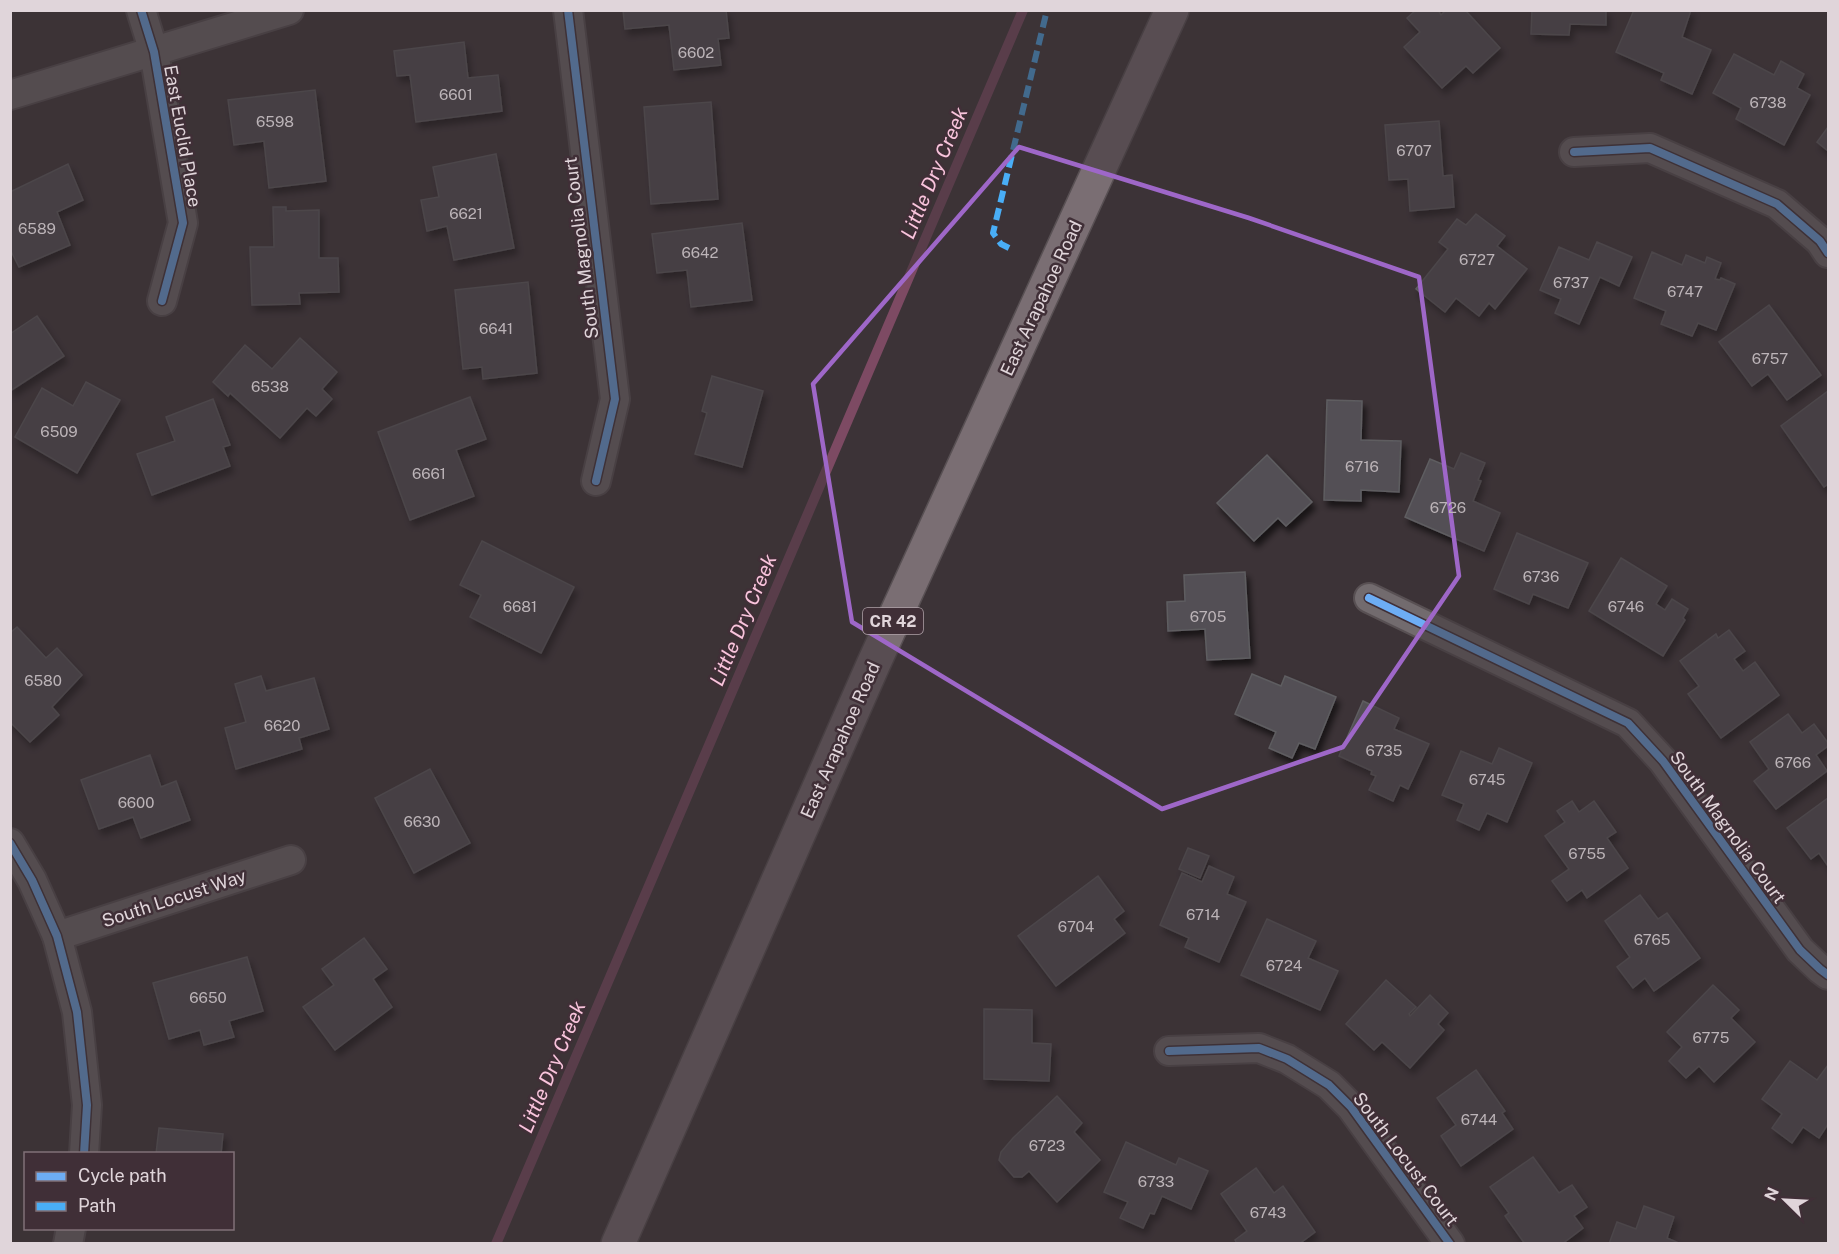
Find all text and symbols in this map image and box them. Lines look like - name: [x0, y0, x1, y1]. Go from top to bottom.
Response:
- house number: 6602: [678, 44, 714, 61]
- street label: East Euclid Place: [160, 63, 206, 209]
- house number: 6601: [439, 86, 473, 103]
- house number: 6738: [1750, 94, 1786, 111]
- water label: Little Dry Creek: [895, 103, 973, 242]
- house number: 6598: [256, 113, 294, 130]
- house number: 6707: [1396, 142, 1432, 159]
- street label: South Magnolia Court: [559, 156, 603, 340]
- house number: 6621: [449, 205, 483, 222]
- street label: East Arapahoe Road: [996, 217, 1086, 379]
- house number: 6589: [18, 220, 56, 237]
- house number: 6642: [682, 244, 719, 261]
- house number: 6727: [1459, 251, 1495, 268]
- house number: 6737: [1553, 274, 1589, 291]
- house number: 6747: [1667, 283, 1703, 300]
- house number: 6641: [479, 320, 513, 337]
- house number: 6757: [1752, 350, 1788, 367]
- house number: 6538: [251, 378, 289, 395]
- house number: 6509: [40, 423, 78, 440]
- house number: 6716: [1345, 458, 1379, 475]
- house number: 6661: [412, 465, 446, 482]
- house number: 6726: [1430, 499, 1466, 516]
- water label: Little Dry Creek: [704, 550, 782, 689]
- house number: 6736: [1523, 568, 1559, 585]
- house number: 6681: [503, 598, 537, 615]
- house number: 6746: [1608, 598, 1644, 615]
- road number: CR 42: [863, 608, 923, 634]
- house number: 6705: [1190, 608, 1226, 625]
- street label: East Arapahoe Road: [796, 659, 884, 821]
- house number: 6580: [24, 672, 62, 689]
- house number: 6620: [264, 717, 300, 734]
- house number: 6735: [1366, 742, 1402, 759]
- street label: South Magnolia Court: [1666, 747, 1790, 907]
- house number: 6766: [1775, 754, 1811, 771]
- house number: 6745: [1469, 771, 1505, 788]
- house number: 6600: [118, 794, 154, 811]
- house number: 6630: [403, 813, 441, 830]
- house number: 6755: [1568, 845, 1606, 862]
- street label: South Locust Way: [99, 865, 249, 931]
- house number: 6714: [1186, 906, 1220, 923]
- house number: 6704: [1058, 918, 1094, 935]
- house number: 6765: [1634, 931, 1670, 948]
- house number: 6724: [1266, 957, 1302, 974]
- house number: 6650: [189, 989, 227, 1006]
- water label: Little Dry Creek: [513, 997, 591, 1136]
- house number: 6775: [1693, 1029, 1729, 1046]
- street label: South Locust Court: [1349, 1088, 1463, 1230]
- house number: 6744: [1461, 1111, 1497, 1128]
- house number: 6723: [1029, 1137, 1065, 1154]
- legend: [24, 1152, 234, 1230]
- text: Cycle path: [78, 1165, 167, 1186]
- north arrow: [1755, 1170, 1815, 1230]
- house number: 6733: [1138, 1173, 1174, 1190]
- text: N: [1761, 1185, 1783, 1204]
- text: Path: [78, 1195, 116, 1216]
- house number: 6743: [1250, 1204, 1286, 1221]

